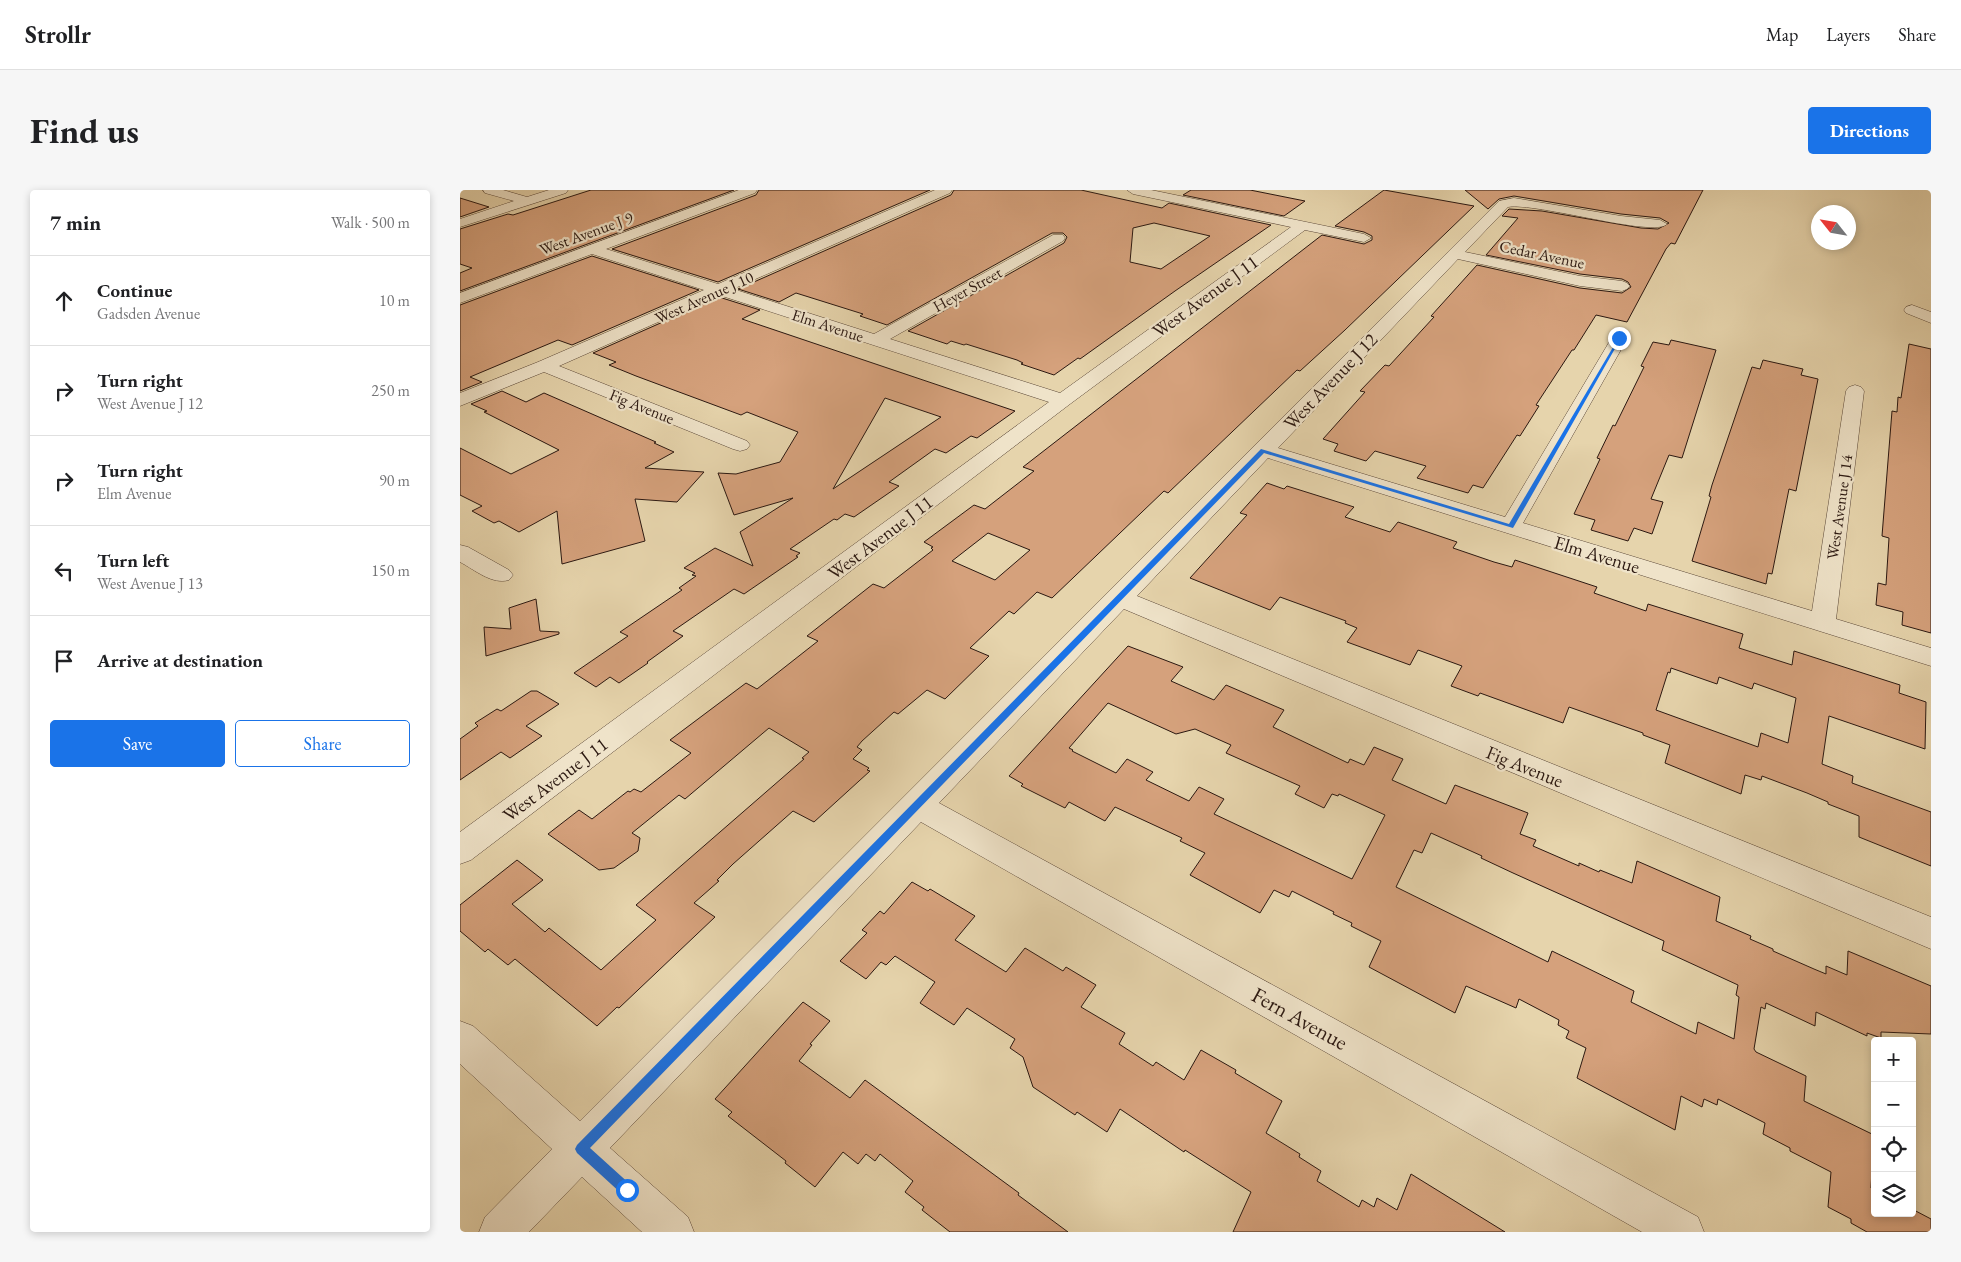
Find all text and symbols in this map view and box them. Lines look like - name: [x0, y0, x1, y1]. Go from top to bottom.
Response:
- text: Strollr: [25, 19, 91, 50]
- text: Map: [1766, 23, 1798, 46]
- text: Layers: [1826, 23, 1870, 46]
- text: Share: [1898, 23, 1936, 46]
- button: Directions: [1808, 107, 1931, 154]
- text: Find us: [30, 108, 139, 153]
- north arrow: [1811, 205, 1856, 250]
- street label: West Avenue J 9: [536, 207, 636, 260]
- text: 7 min: [50, 209, 101, 236]
- text: Walk · 500 m: [331, 212, 410, 233]
- street label: Cedar Avenue: [1497, 235, 1586, 274]
- street label: West Avenue J 11: [1147, 249, 1263, 343]
- street label: Heyer Street: [929, 262, 1005, 317]
- street label: West Avenue J 10: [652, 266, 757, 329]
- text: Continue: [97, 278, 172, 303]
- icon: ahead: [50, 287, 78, 315]
- text: 10 m: [379, 290, 410, 311]
- text: Gadsden Avenue: [97, 303, 200, 324]
- street label: Elm Avenue: [789, 304, 866, 347]
- street label: West Avenue J 12: [1278, 327, 1383, 435]
- route end: [1608, 327, 1631, 350]
- text: Turn right: [97, 368, 183, 393]
- icon: right: [50, 377, 78, 405]
- text: 250 m: [371, 380, 410, 401]
- street label: Fig Avenue: [606, 384, 677, 429]
- text: West Avenue J 12: [97, 393, 203, 414]
- street label: West Avenue J 14: [1822, 453, 1857, 561]
- text: Turn right: [97, 458, 183, 483]
- icon: right: [50, 467, 78, 495]
- text: 90 m: [379, 470, 410, 491]
- text: Elm Avenue: [97, 483, 171, 504]
- street label: West Avenue J 11: [823, 490, 938, 585]
- street label: Elm Avenue: [1551, 530, 1643, 579]
- text: Turn left: [97, 548, 169, 573]
- icon: left: [50, 557, 78, 585]
- text: 150 m: [371, 560, 410, 581]
- text: West Avenue J 13: [97, 573, 203, 594]
- icon: arrive: [50, 647, 78, 675]
- text: Arrive at destination: [97, 648, 263, 673]
- button: Save: [50, 720, 225, 767]
- button: Share: [235, 720, 410, 767]
- street label: West Avenue J 11: [498, 732, 613, 827]
- street label: Fig Avenue: [1483, 740, 1567, 793]
- street label: Fern Avenue: [1247, 980, 1353, 1057]
- map controls: [1871, 1037, 1916, 1217]
- button: +: [1871, 1037, 1916, 1082]
- button: −: [1871, 1082, 1916, 1127]
- button: locate: [1871, 1127, 1916, 1172]
- button: layers: [1871, 1172, 1916, 1217]
- route start: [616, 1179, 639, 1202]

